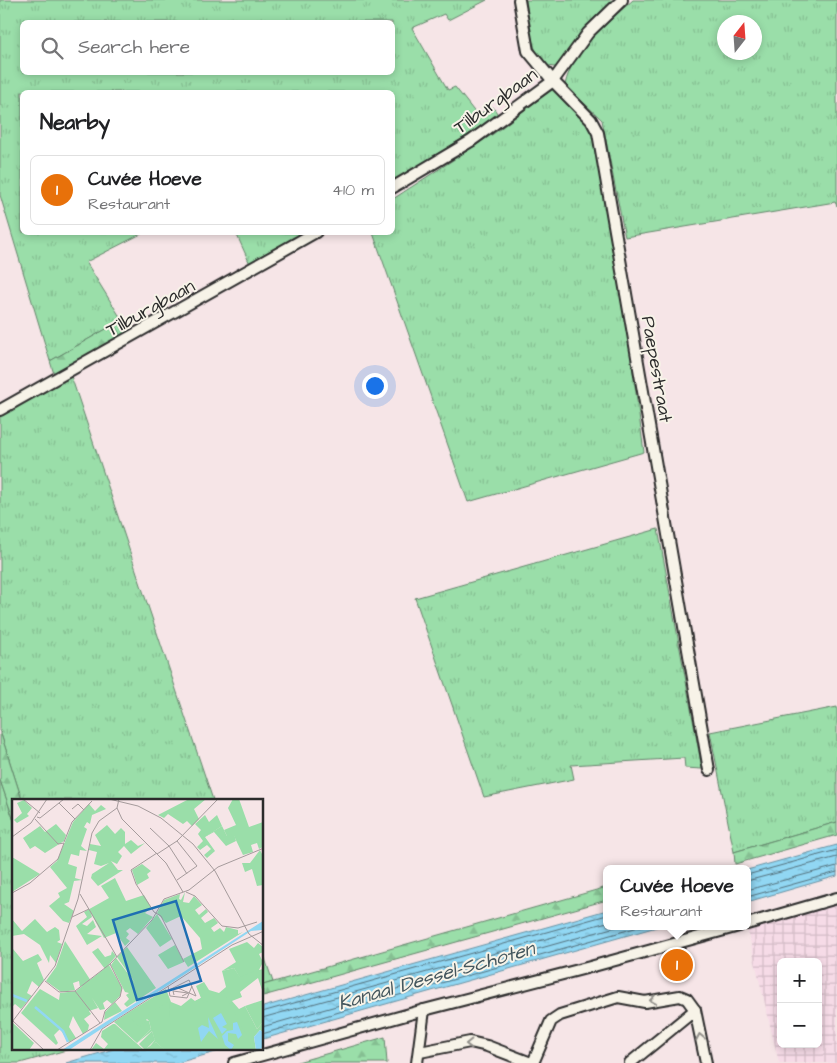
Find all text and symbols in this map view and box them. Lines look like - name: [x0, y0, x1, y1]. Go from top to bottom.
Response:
- north arrow: [717, 15, 762, 60]
- search box: [20, 20, 395, 75]
- icon: search: [38, 34, 66, 62]
- text: Search here: [78, 34, 190, 61]
- street label: Tilburgbaan: [448, 62, 544, 142]
- text: Nearby: [40, 108, 110, 137]
- text: Cuvée Hoeve: [88, 166, 202, 193]
- text: 1: [56, 179, 58, 201]
- text: 410 m: [332, 179, 374, 201]
- text: Restaurant: [88, 193, 170, 215]
- street label: Tilburgbaan: [101, 273, 201, 345]
- street label: Paepestraat: [634, 314, 679, 425]
- your location: [362, 373, 388, 399]
- inset map: [12, 799, 264, 1050]
- popup: [603, 865, 751, 930]
- text: Cuvée Hoeve: [620, 873, 734, 900]
- text: Restaurant: [620, 900, 702, 922]
- water label: Kanaal Dessel-Schoten: [335, 934, 540, 1017]
- pin: 1: [661, 946, 693, 984]
- map controls: [777, 958, 822, 1048]
- button: +: [777, 958, 822, 1003]
- one-way arrow: [649, 995, 657, 1005]
- button: −: [777, 1003, 822, 1048]
- one-way arrow: [696, 1032, 706, 1041]
- one-way arrow: [464, 1038, 472, 1049]

